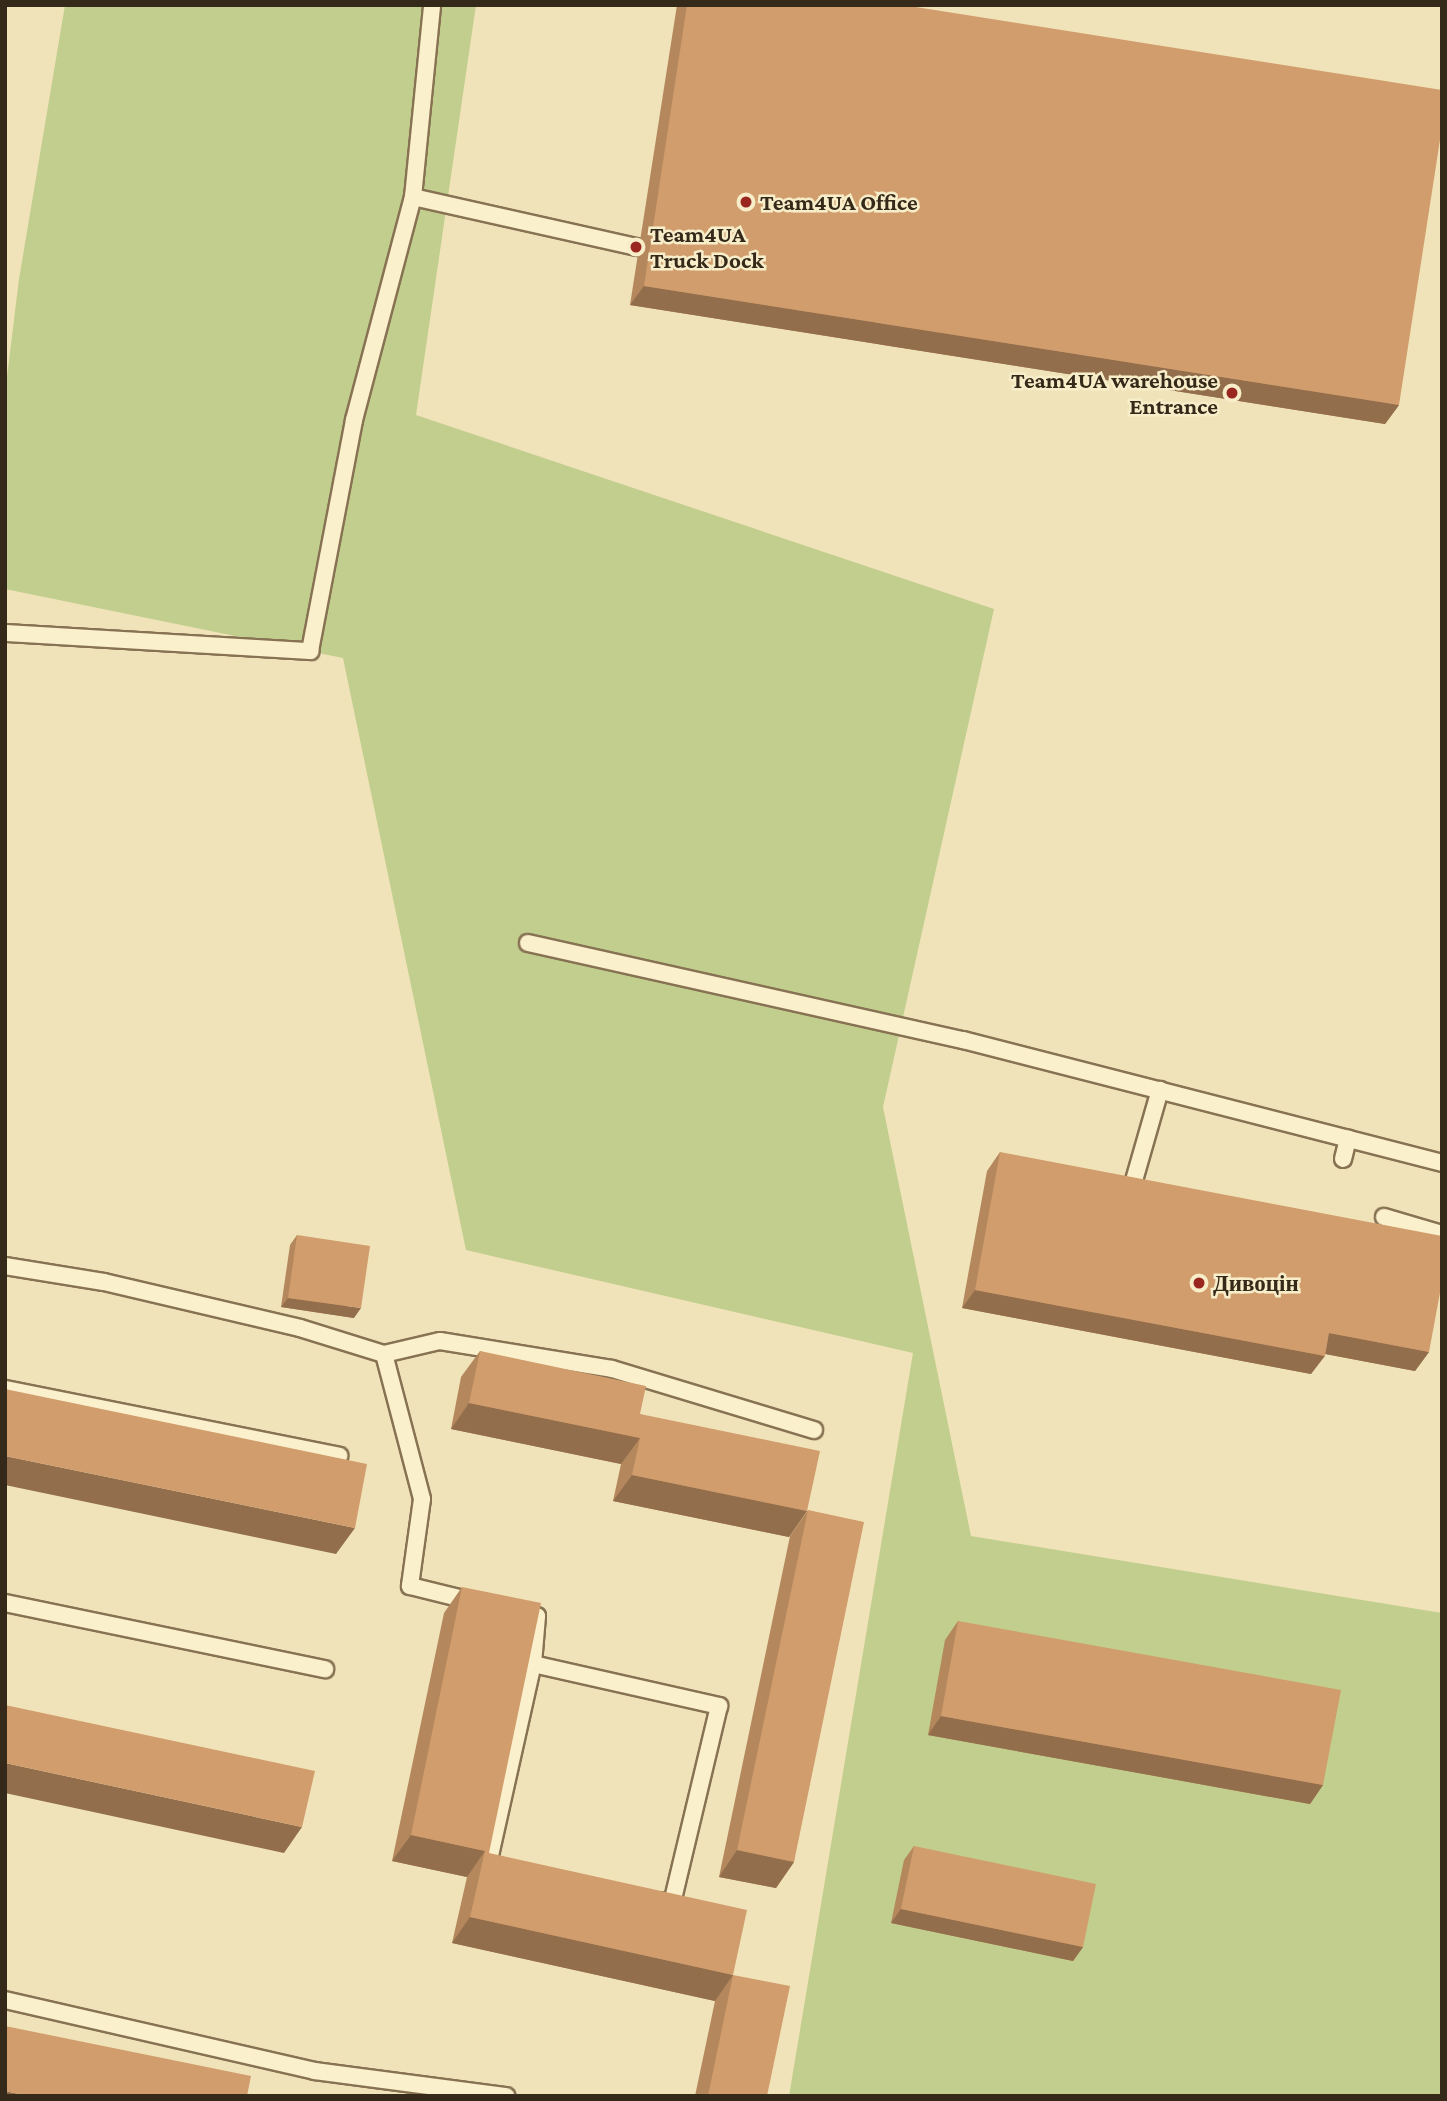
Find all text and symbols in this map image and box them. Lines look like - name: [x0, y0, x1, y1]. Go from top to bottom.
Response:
- place label: Team4UA Office: [760, 188, 918, 216]
- marker: Team4UA Office: [738, 194, 754, 210]
- place label: Team4UA Truck Dock: [650, 220, 764, 274]
- marker: Team4UA Truck Dock: [628, 239, 644, 255]
- place label: Team4UA warehouse Entrance: [1011, 366, 1218, 420]
- marker: Team4UA warehouse Entrance: [1224, 385, 1240, 401]
- place label: Дивоцін: [1213, 1269, 1299, 1297]
- marker: Дивоцін: [1191, 1275, 1207, 1291]

